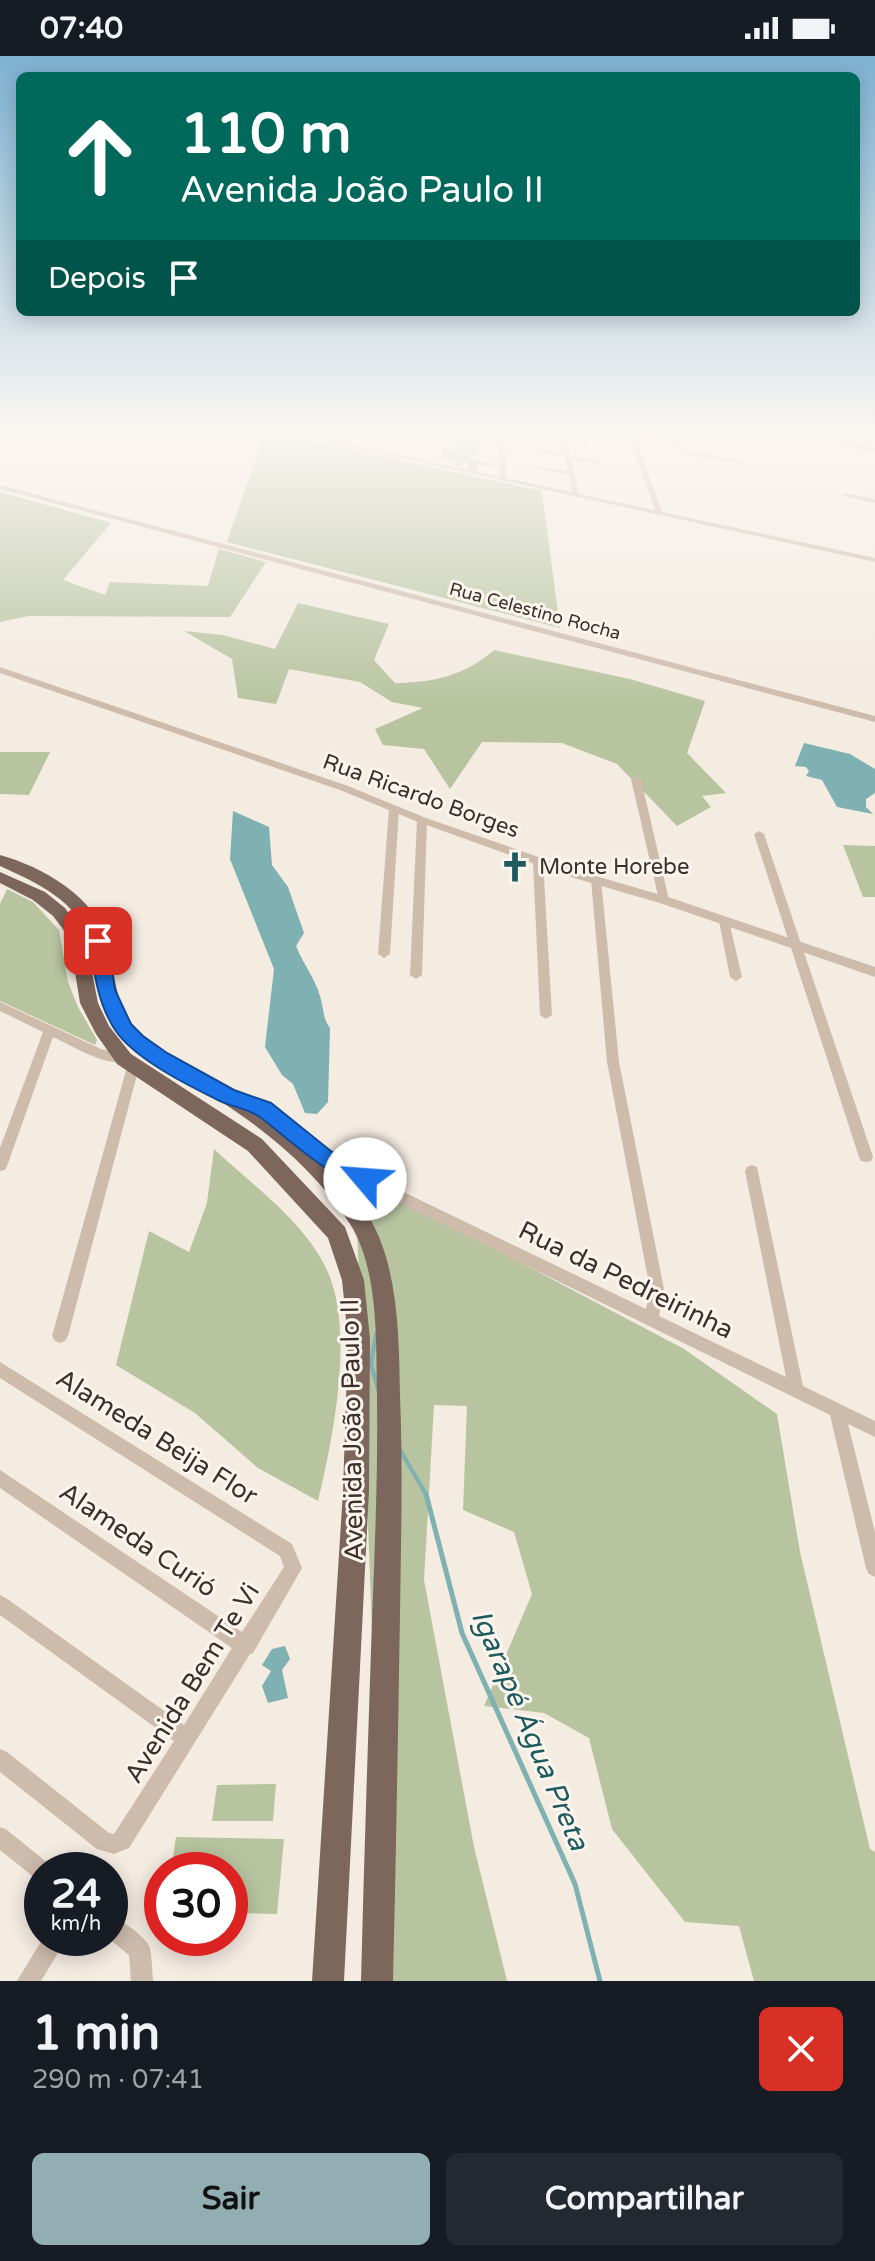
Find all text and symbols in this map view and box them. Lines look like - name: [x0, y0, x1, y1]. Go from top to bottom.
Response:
- text: 07:40: [40, 10, 123, 47]
- text: 110 m: [180, 101, 351, 168]
- icon: ahead: [48, 104, 152, 208]
- text: Avenida João Paulo II: [180, 169, 544, 212]
- icon: arrive: [162, 256, 206, 300]
- text: Depois: [48, 260, 146, 297]
- street label: Rua Celestino Rocha: [447, 578, 623, 644]
- street label: Rua Ricardo Borges: [319, 748, 523, 844]
- church icon: Monte Horebe: [498, 850, 532, 884]
- place label: Monte Horebe: [539, 854, 689, 880]
- pin: [64, 907, 132, 975]
- icon: arrive: [76, 919, 120, 963]
- position arrow: [323, 1137, 407, 1221]
- street label: Rua da Pedreirinha: [514, 1215, 738, 1345]
- street label: Avenida João Paulo II: [334, 1298, 370, 1562]
- street label: Alameda Beija Flor: [51, 1362, 263, 1512]
- street label: Alameda Curió: [54, 1476, 222, 1604]
- street label: Avenida Bem Te Vi: [118, 1577, 266, 1789]
- water label: Igarapé Água Preta: [464, 1605, 596, 1856]
- speed limit sign: 30: [144, 1852, 248, 1956]
- text: 24: [51, 1870, 101, 1918]
- text: km/h: [51, 1912, 101, 1936]
- text: 1 min: [32, 2005, 160, 2063]
- button: close: [759, 2007, 843, 2091]
- text: 290 m · 07:41: [32, 2064, 204, 2095]
- button: Sair: [32, 2153, 430, 2245]
- button: Compartilhar: [446, 2153, 843, 2245]

